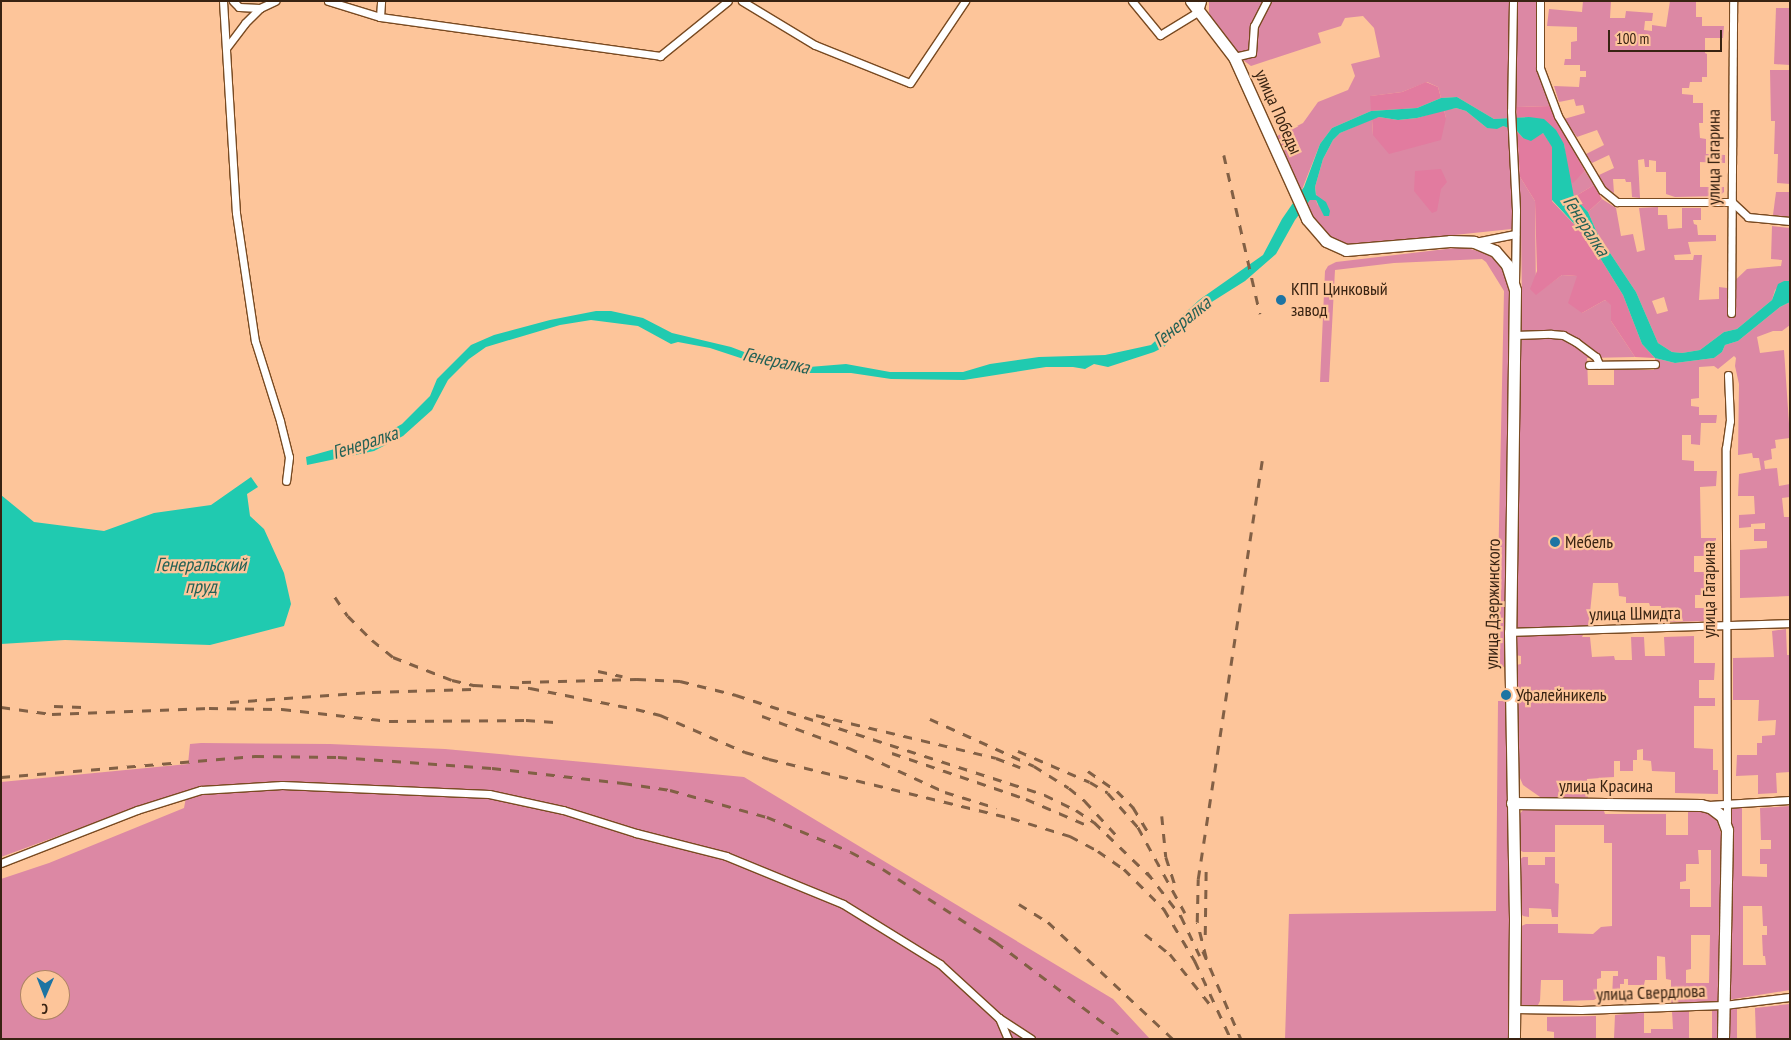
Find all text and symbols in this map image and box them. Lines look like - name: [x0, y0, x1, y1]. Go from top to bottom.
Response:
- scale bar: [1611, 20, 1725, 52]
- text: 100 m: [1616, 29, 1649, 48]
- street label: улица Победы: [1250, 66, 1306, 158]
- street label: улица Гагарина: [1703, 109, 1725, 205]
- water label: Генералка: [1558, 191, 1614, 261]
- place label: КПП Цинковый завод: [1291, 279, 1388, 322]
- water label: Генералка: [1149, 292, 1215, 352]
- marker: КПП Цинковый завод: [1275, 294, 1287, 306]
- water label: Генералка: [741, 343, 811, 379]
- water label: Генералка: [329, 422, 401, 464]
- place label: Мебель: [1565, 531, 1613, 553]
- marker: Мебель: [1549, 536, 1561, 548]
- street label: улица Дзержинского: [1481, 538, 1505, 670]
- street label: улица Гагарина: [1698, 542, 1720, 638]
- water label: Генеральский пруд: [156, 554, 246, 598]
- street label: улица Шмидта: [1589, 602, 1681, 626]
- place label: Уфалейникель: [1516, 684, 1607, 706]
- marker: Уфалейникель: [1500, 689, 1512, 701]
- street label: улица Красина: [1559, 775, 1653, 797]
- north arrow: [20, 970, 70, 1020]
- street label: улица Свердлова: [1596, 980, 1706, 1006]
- text: С: [41, 1000, 48, 1018]

